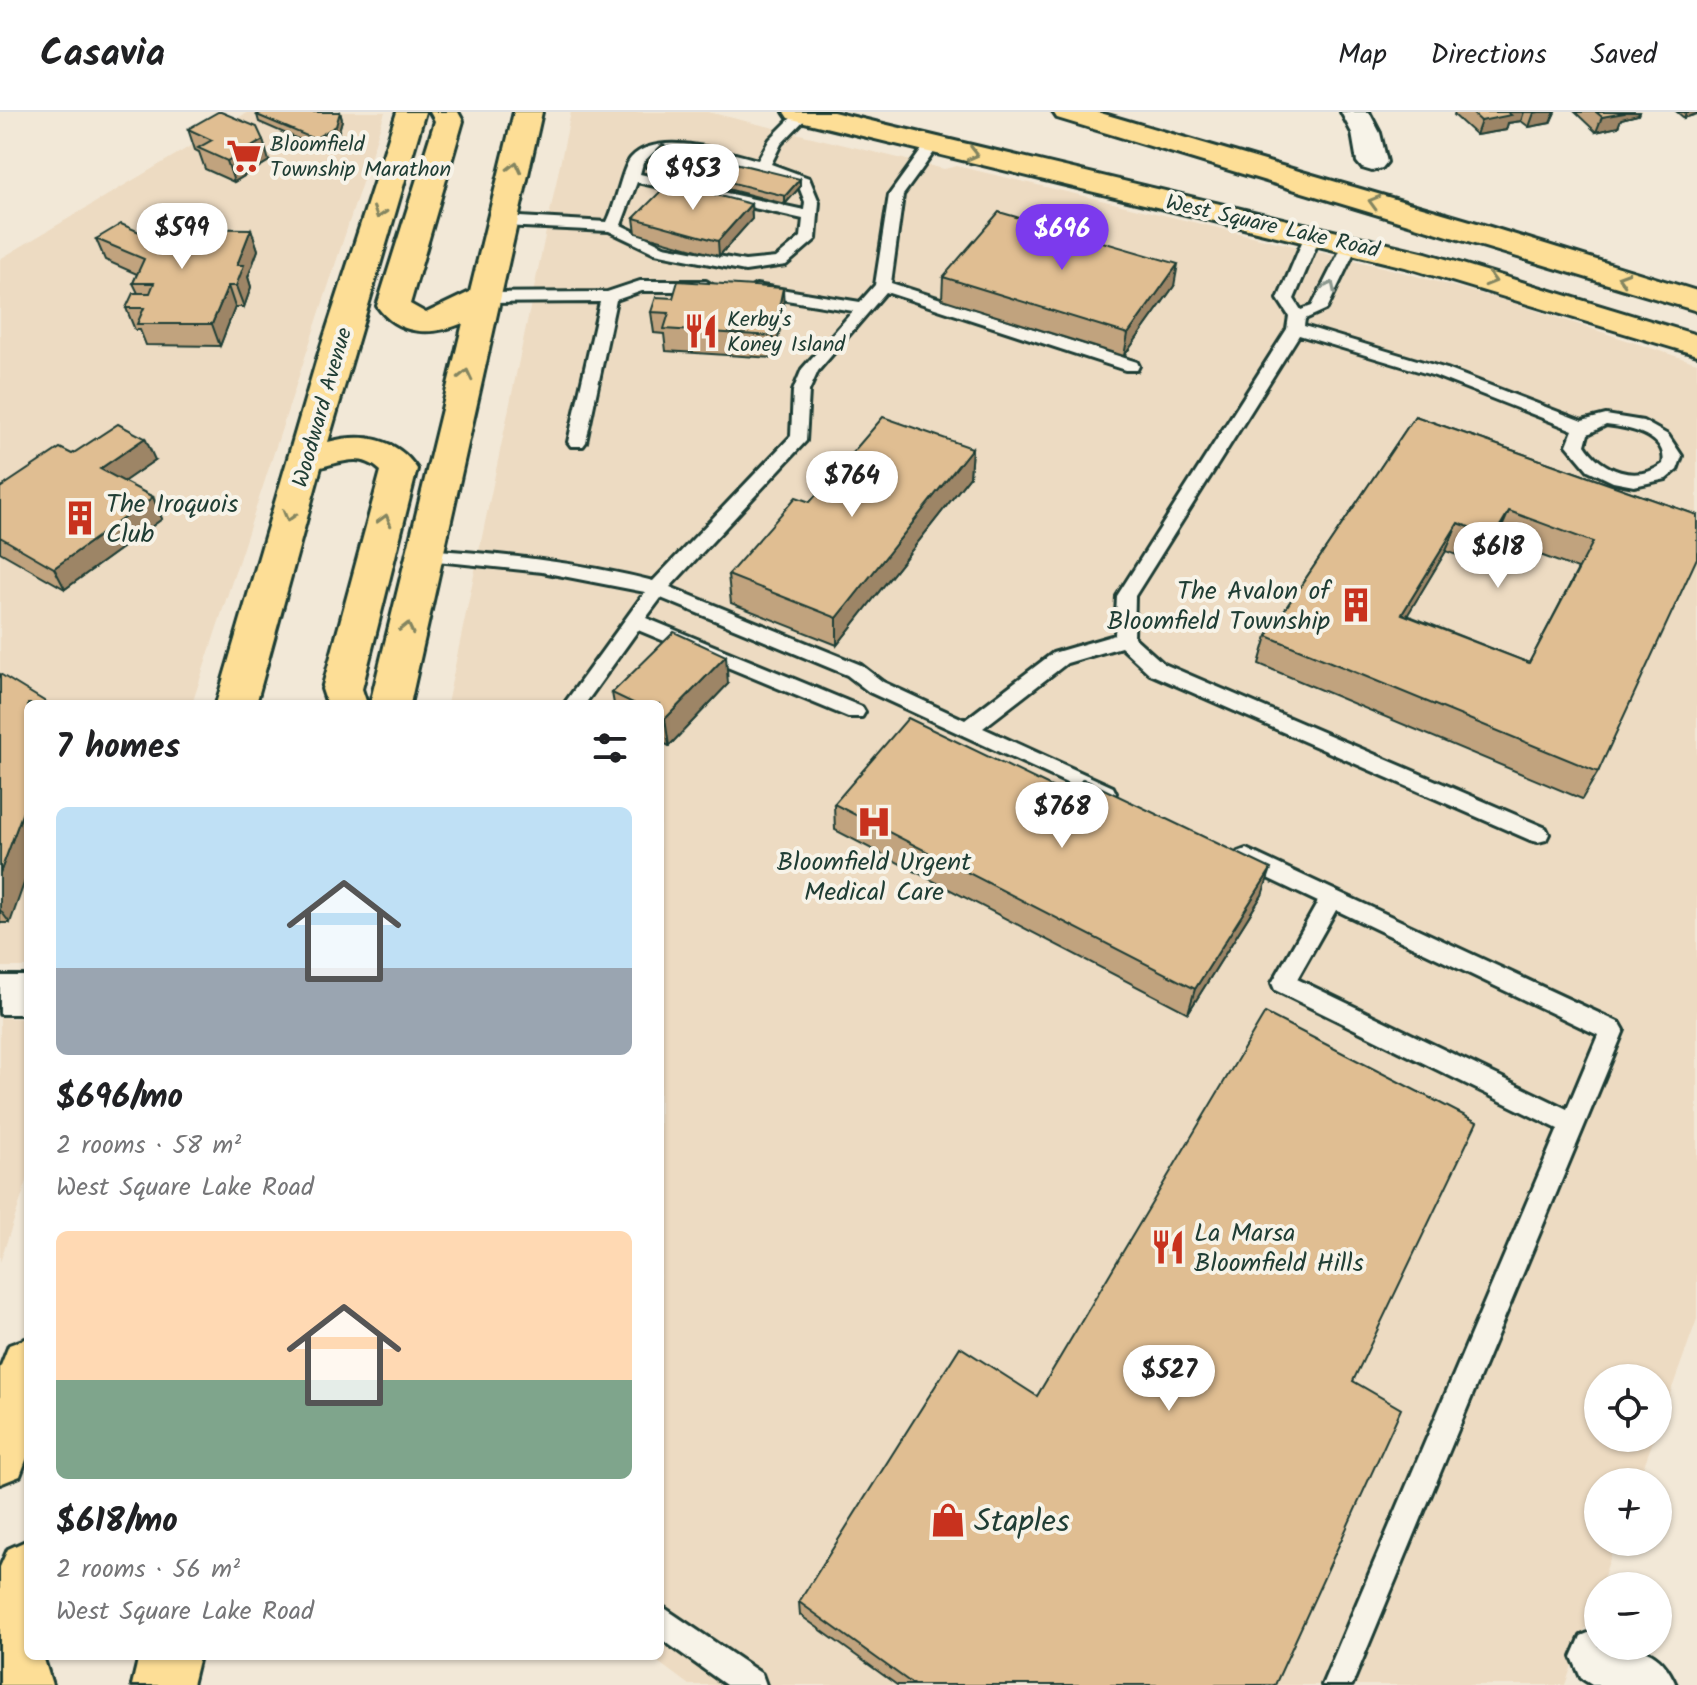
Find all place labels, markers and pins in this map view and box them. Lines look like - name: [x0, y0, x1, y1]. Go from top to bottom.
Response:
- place label: Bloomfield Township Marathon: [270, 128, 451, 188]
- supermarket icon: Bloomfield Township Marathon: [225, 137, 263, 175]
- pin: $953: [646, 144, 740, 212]
- pin: $599: [135, 203, 229, 271]
- pin: $696: [1015, 204, 1109, 272]
- place label: Kerby's Koney Island: [727, 303, 846, 363]
- restaurant icon: Kerby's Koney Island: [682, 312, 720, 350]
- pin: $764: [805, 451, 899, 519]
- place label: The Iroquois Club: [106, 484, 238, 556]
- building icon: The Iroquois Club: [61, 499, 99, 537]
- pin: $618: [1451, 522, 1545, 590]
- place label: The Avalon of Bloomfield Township: [1107, 571, 1332, 643]
- building icon: The Avalon of Bloomfield Township: [1337, 586, 1375, 624]
- pin: $768: [1015, 782, 1109, 850]
- hospital icon: Bloomfield Urgent Medical Care: [855, 803, 893, 841]
- place label: Bloomfield Urgent Medical Care: [777, 842, 972, 914]
- place label: La Marsa Bloomfield Hills: [1194, 1213, 1364, 1285]
- restaurant icon: La Marsa Bloomfield Hills: [1149, 1228, 1187, 1266]
- pin: $527: [1122, 1345, 1216, 1413]
- place label: Staples: [974, 1497, 1070, 1548]
- shop icon: Staples: [929, 1501, 967, 1539]

